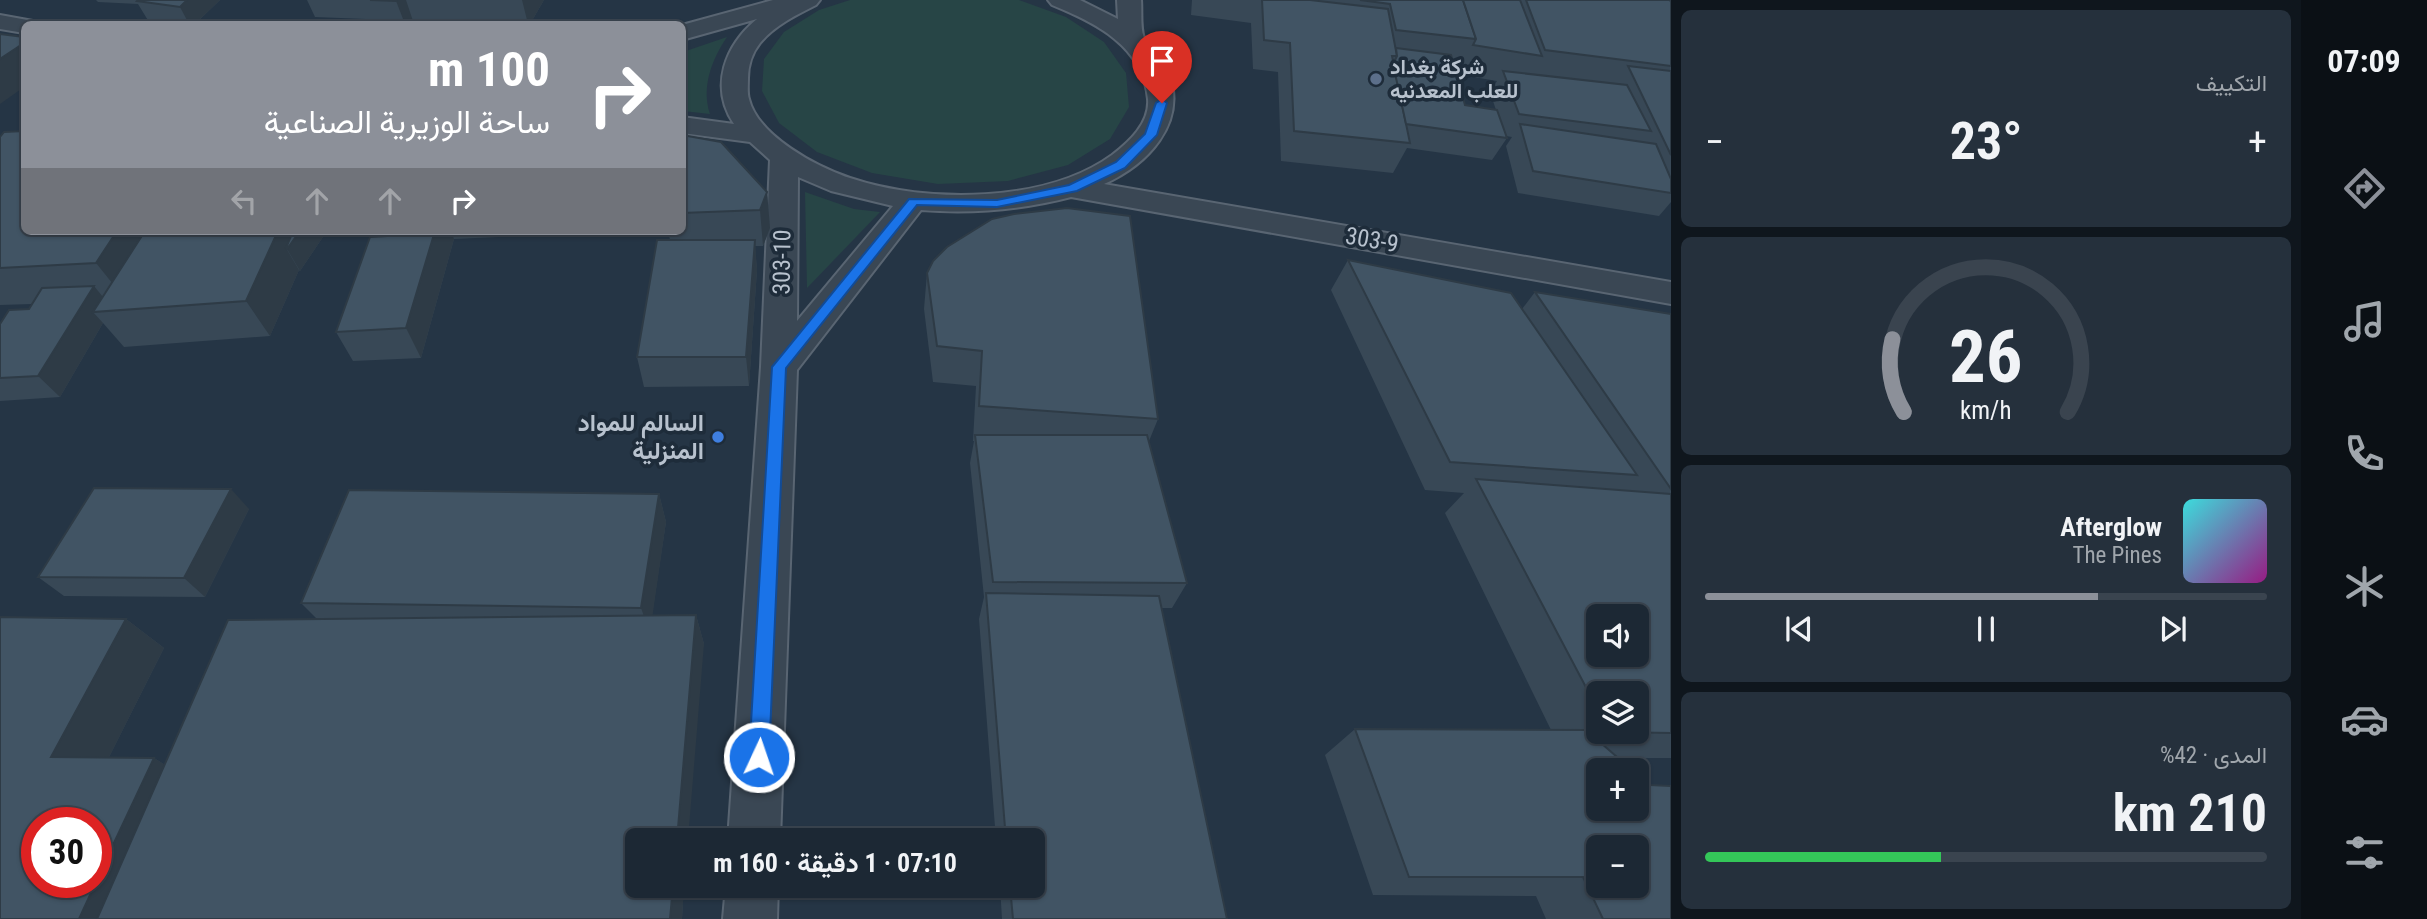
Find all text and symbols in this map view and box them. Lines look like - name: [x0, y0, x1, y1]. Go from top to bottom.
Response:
- pin: [1132, 31, 1192, 103]
- text: 100 m: [428, 41, 550, 98]
- icon: arrive: [1143, 42, 1181, 80]
- text: 07:09: [2327, 42, 2401, 80]
- icon: right: [574, 49, 665, 140]
- place label: شركة بغداد للعلب المعدنيه: [1390, 55, 1518, 103]
- text: التكييف: [2196, 70, 2267, 97]
- marker: شركة بغداد للعلب المعدنيه: [1368, 71, 1384, 87]
- text: ساحة الوزيرية الصناعية: [264, 103, 550, 141]
- text: 23°: [1950, 111, 2022, 172]
- text: −: [1705, 120, 1724, 164]
- text: +: [2248, 120, 2267, 164]
- icon: directions: [2340, 164, 2389, 213]
- icon: left: [225, 182, 263, 220]
- icon: ahead: [298, 182, 336, 220]
- icon: ahead: [371, 182, 409, 220]
- icon: right: [444, 182, 482, 220]
- street label: 303-9: [1343, 222, 1401, 258]
- street label: 303-10: [767, 229, 797, 295]
- icon: music: [2340, 297, 2389, 346]
- text: 26: [1949, 314, 2023, 400]
- text: km/h: [1960, 396, 2012, 425]
- place label: السالم للمواد المنزلية: [578, 409, 704, 466]
- marker: السالم للمواد المنزلية: [710, 429, 726, 445]
- icon: phone: [2340, 429, 2389, 478]
- text: Afterglow: [2060, 512, 2162, 542]
- text: The Pines: [2072, 542, 2162, 569]
- icon: climate: [2340, 562, 2389, 611]
- map controls: [1586, 604, 1649, 898]
- button: sound: [1586, 604, 1649, 667]
- icon: previous: [1780, 610, 1818, 648]
- icon: pause: [1967, 610, 2005, 648]
- icon: next: [2154, 610, 2192, 648]
- button: layers: [1586, 681, 1649, 744]
- icon: car: [2340, 695, 2389, 744]
- position arrow: [722, 720, 796, 794]
- text: المدى · 42%: [2160, 742, 2267, 769]
- button: +: [1586, 758, 1649, 821]
- text: 210 km: [2113, 783, 2267, 844]
- speed limit sign: 30: [21, 807, 112, 898]
- icon: filters: [2340, 828, 2389, 877]
- button: −: [1586, 835, 1649, 898]
- text: 07:10 · 1 دقيقة · 160 m: [713, 848, 957, 878]

